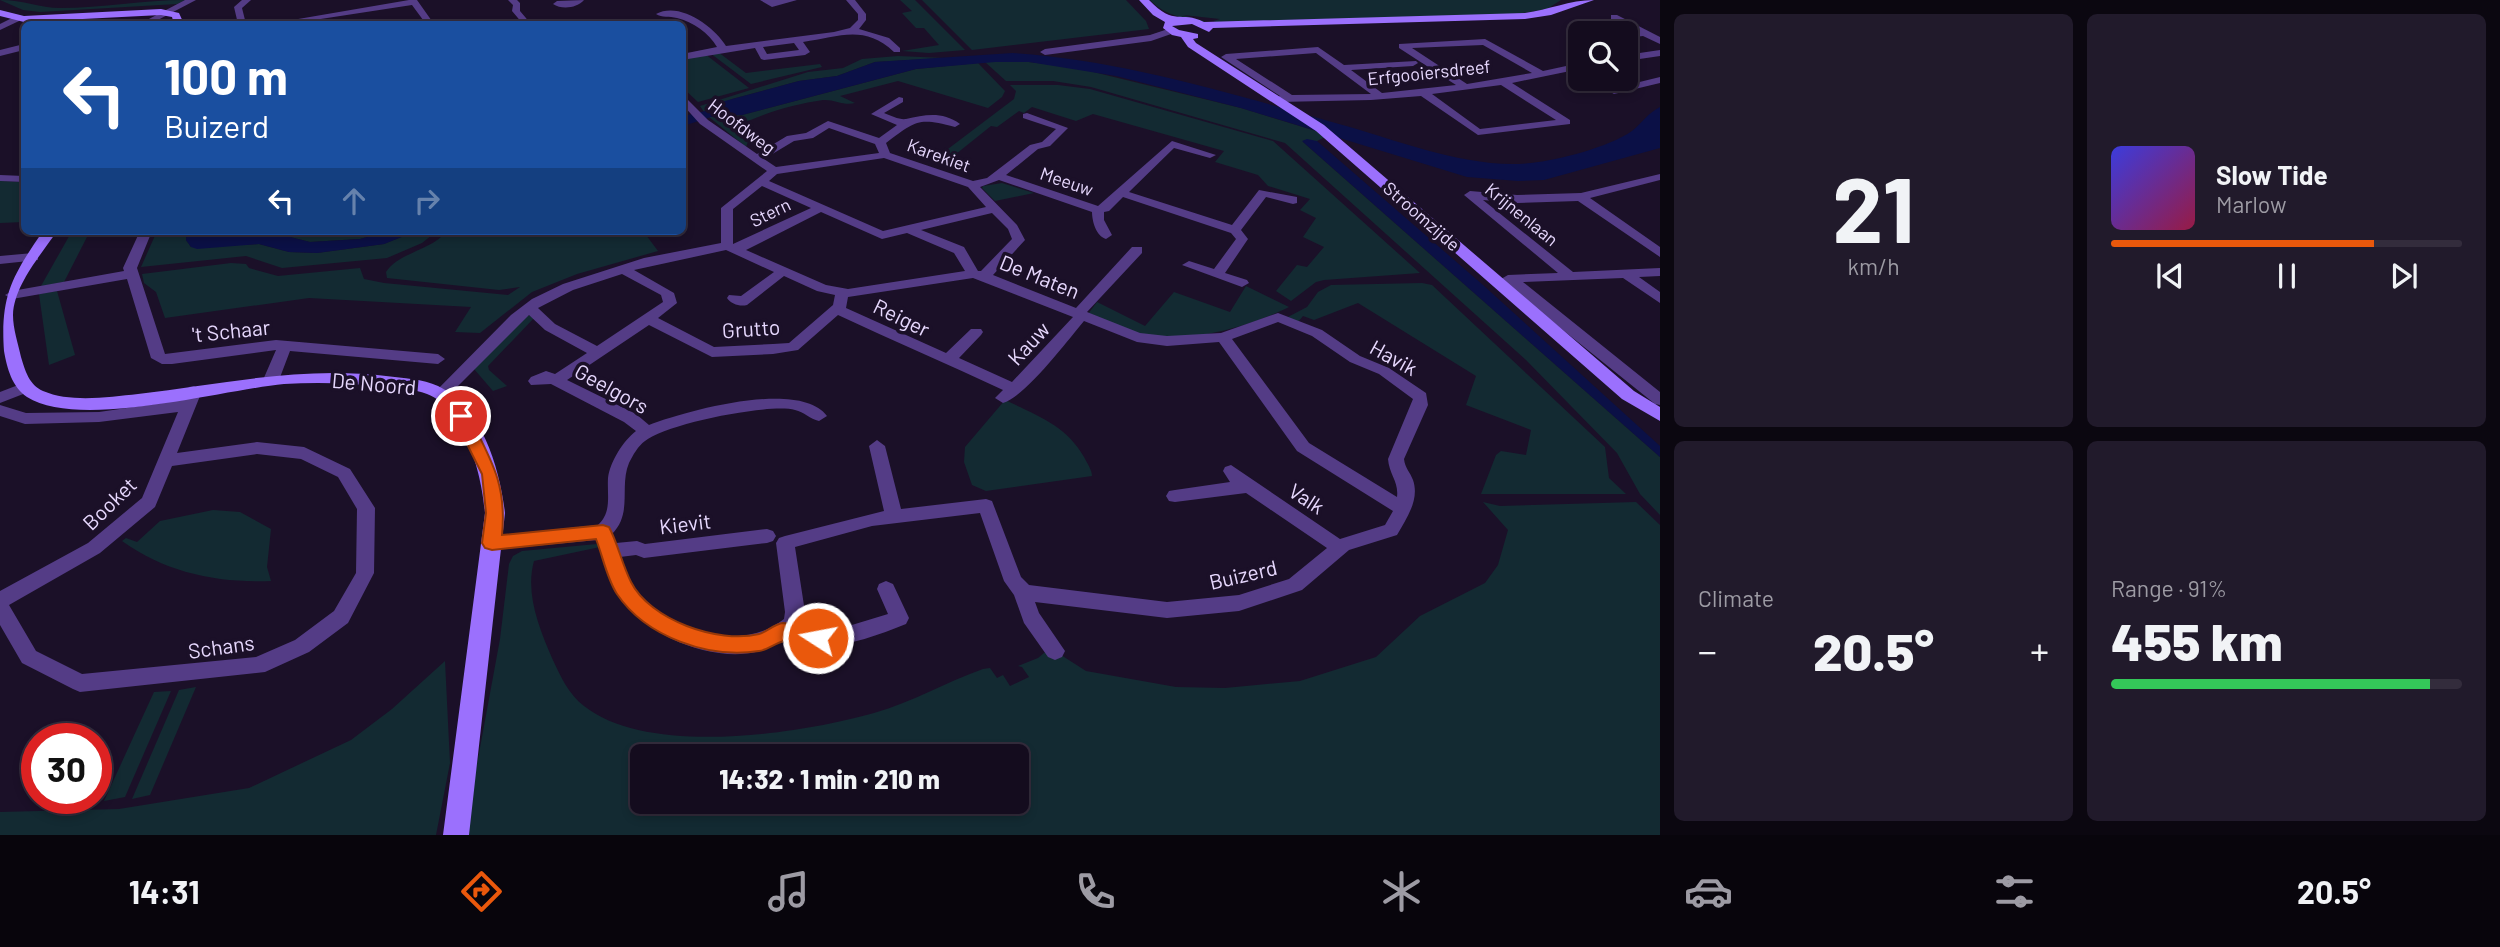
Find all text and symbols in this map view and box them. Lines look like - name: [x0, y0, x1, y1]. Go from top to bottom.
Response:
- map controls: [1568, 21, 1638, 91]
- button: search: [1568, 21, 1638, 91]
- text: 100 m: [164, 46, 288, 105]
- icon: left: [49, 49, 140, 140]
- street label: Erfgooiersdreef: [1366, 55, 1492, 89]
- street label: Hoofdweg: [704, 94, 780, 158]
- text: Buizerd: [164, 106, 269, 144]
- street label: Karekiet: [904, 133, 974, 177]
- text: 21: [1832, 152, 1915, 261]
- text: Slow Tide: [2216, 159, 2328, 190]
- street label: Meeuw: [1038, 162, 1096, 200]
- street label: Stroomzijde: [1379, 177, 1465, 255]
- street label: Krijnenlaan: [1481, 178, 1563, 250]
- icon: left: [262, 182, 300, 220]
- icon: ahead: [335, 182, 373, 220]
- icon: right: [408, 182, 446, 220]
- text: Marlow: [2216, 190, 2287, 218]
- street label: Stern: [746, 193, 794, 231]
- street label: De Maten: [996, 249, 1084, 303]
- text: km/h: [1847, 252, 1900, 280]
- icon: previous: [2151, 257, 2189, 295]
- icon: pause: [2268, 257, 2306, 295]
- icon: next: [2385, 257, 2423, 295]
- street label: Reiger: [870, 293, 934, 341]
- street label: 't Schaar: [191, 313, 272, 347]
- street label: Grutto: [721, 314, 781, 342]
- street label: Kauw: [1002, 316, 1054, 370]
- street label: Havik: [1366, 334, 1422, 380]
- street label: Geelgors: [571, 358, 653, 418]
- street label: De Noord: [331, 367, 417, 399]
- pin: [431, 386, 491, 446]
- icon: arrive: [442, 397, 480, 435]
- street label: Booket: [77, 471, 141, 535]
- street label: Valk: [1284, 477, 1330, 519]
- street label: Kievit: [658, 507, 712, 539]
- street label: Buizerd: [1207, 554, 1279, 594]
- text: Range · 91%: [2111, 574, 2227, 602]
- text: Climate: [1698, 584, 1774, 612]
- position arrow: [781, 601, 855, 675]
- text: 455 km: [2111, 609, 2283, 671]
- text: 20.5°: [1813, 619, 1934, 681]
- text: −: [1698, 627, 1717, 673]
- text: +: [2030, 627, 2049, 673]
- street label: Schans: [186, 629, 256, 663]
- speed limit sign: 30: [21, 723, 112, 814]
- text: 14:32 · 1 min · 210 m: [719, 763, 940, 794]
- icon: directions: [457, 867, 506, 916]
- icon: music: [764, 867, 813, 916]
- icon: phone: [1071, 867, 1120, 916]
- icon: climate: [1377, 867, 1426, 916]
- icon: car: [1684, 867, 1733, 916]
- icon: filters: [1990, 867, 2039, 916]
- text: 14:31: [129, 872, 200, 910]
- text: 20.5°: [2297, 872, 2371, 910]

